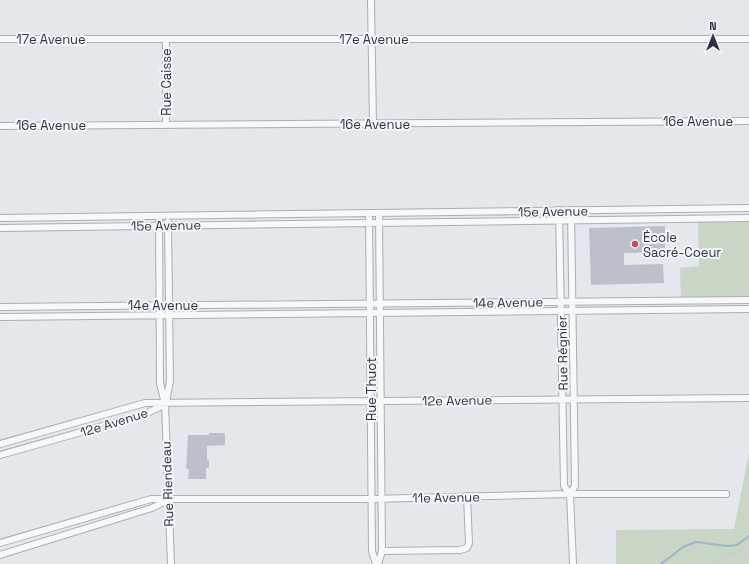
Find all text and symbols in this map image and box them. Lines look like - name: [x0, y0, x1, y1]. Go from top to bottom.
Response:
- north arrow: [693, 16, 733, 56]
- text: N: [709, 19, 717, 33]
- street label: 17e Avenue: [16, 31, 86, 48]
- street label: 17e Avenue: [339, 31, 409, 48]
- street label: Rue Caisse: [158, 48, 175, 116]
- street label: 16e Avenue: [663, 113, 733, 130]
- street label: 16e Avenue: [340, 116, 410, 133]
- street label: 16e Avenue: [16, 117, 86, 134]
- street label: 15e Avenue: [518, 202, 588, 221]
- street label: 15e Avenue: [131, 216, 201, 235]
- place label: École Sacré-Coeur: [643, 229, 721, 261]
- marker: École Sacré-Coeur: [630, 239, 640, 249]
- street label: 14e Avenue: [473, 293, 543, 312]
- street label: 14e Avenue: [128, 297, 198, 314]
- street label: Rue Régnier: [553, 315, 572, 391]
- street label: Rue Thuot: [363, 357, 380, 421]
- street label: 12e Avenue: [422, 391, 492, 410]
- street label: 12e Avenue: [78, 404, 150, 441]
- street label: Rue Riendeau: [158, 441, 177, 527]
- street label: 11e Avenue: [412, 488, 480, 507]

